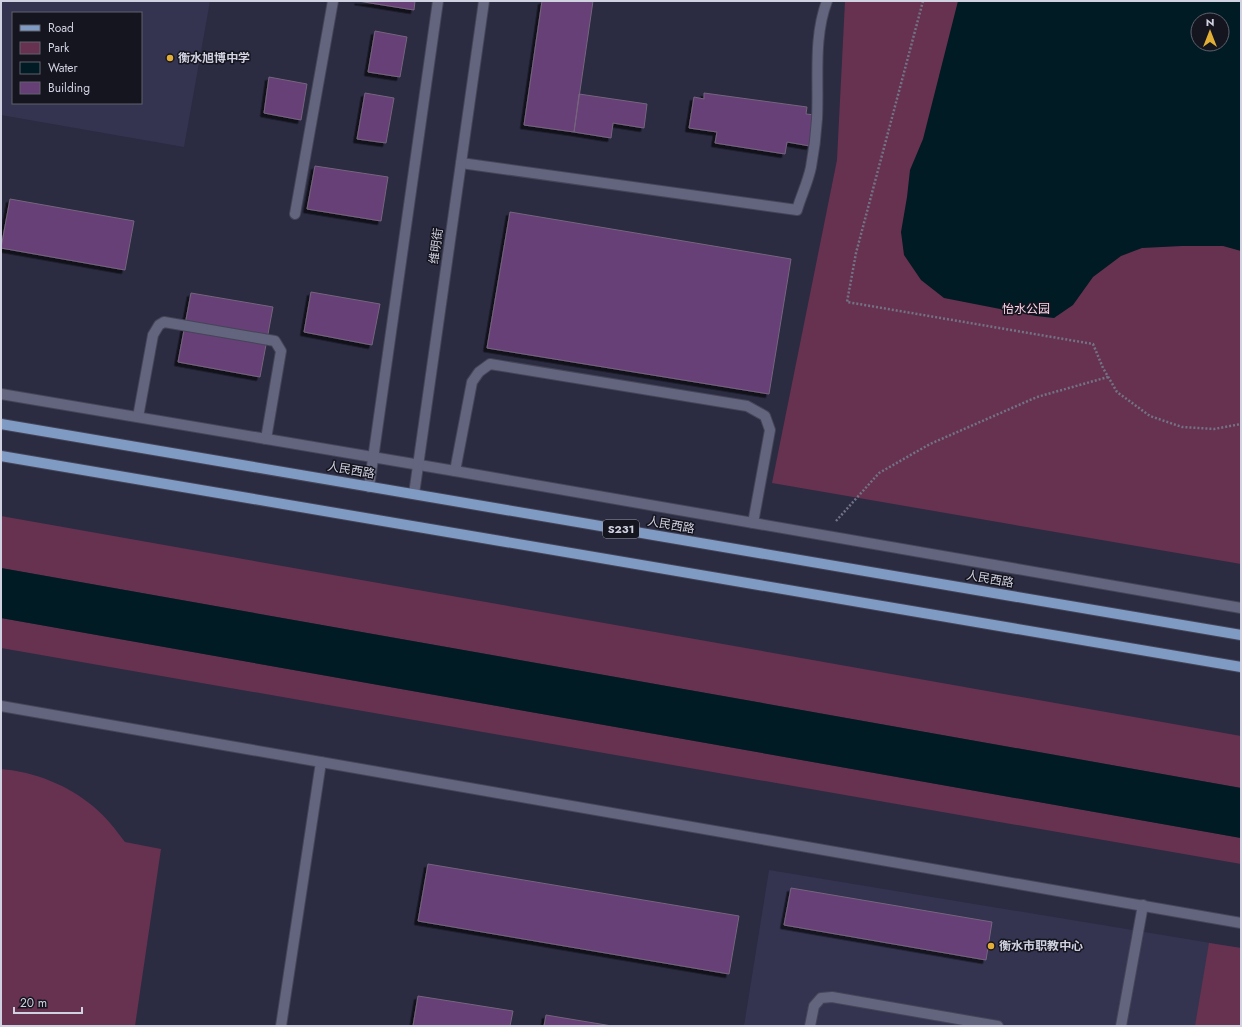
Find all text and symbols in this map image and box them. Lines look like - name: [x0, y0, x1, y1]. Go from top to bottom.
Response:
- legend: [12, 12, 142, 104]
- north arrow: [1190, 12, 1230, 52]
- text: N: [1206, 14, 1214, 30]
- text: Road: [48, 19, 74, 37]
- text: Park: [48, 39, 70, 57]
- place label: 衡水旭博中学: [178, 49, 250, 67]
- marker: 衡水旭博中学: [165, 53, 175, 63]
- text: Water: [48, 59, 79, 77]
- text: Building: [48, 79, 90, 97]
- street label: 维明街: [425, 227, 447, 265]
- park label: 怡水公园: [1002, 300, 1050, 318]
- street label: 人民西路: [326, 457, 376, 483]
- street label: 人民西路: [646, 512, 696, 538]
- road number: S231: [603, 520, 639, 538]
- street label: 人民西路: [965, 566, 1015, 592]
- place label: 衡水市职教中心: [999, 937, 1083, 955]
- marker: 衡水市职教中心: [986, 941, 996, 951]
- scale bar: [14, 989, 82, 1015]
- text: 20 m: [20, 994, 47, 1012]

